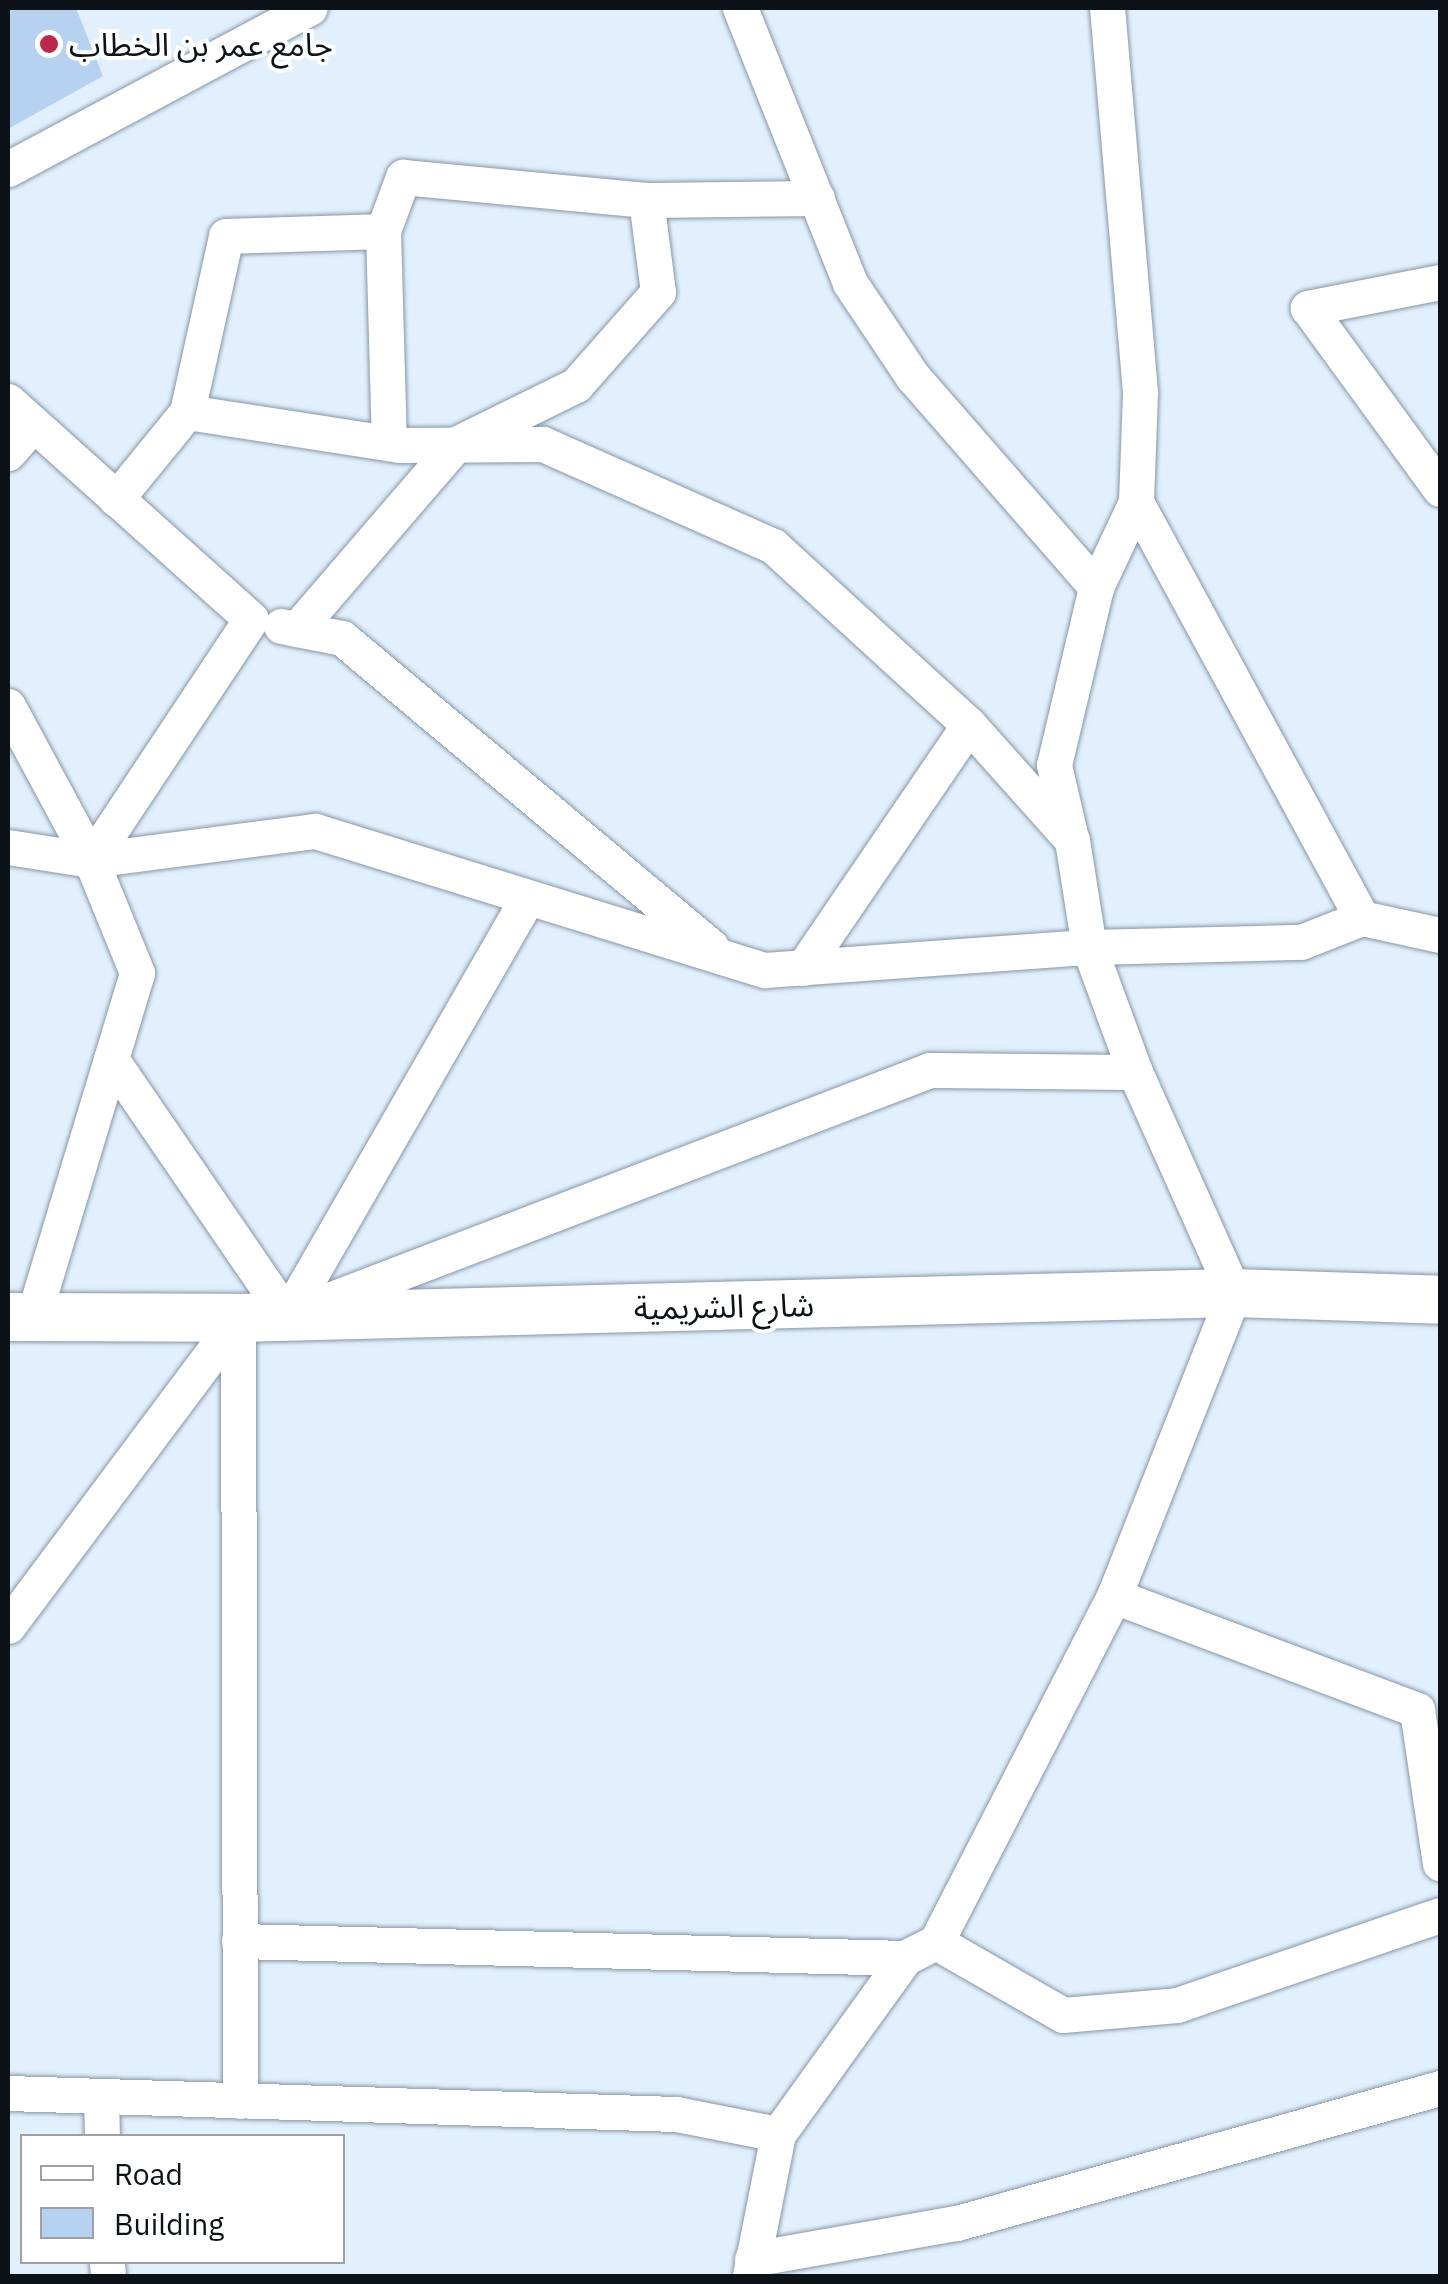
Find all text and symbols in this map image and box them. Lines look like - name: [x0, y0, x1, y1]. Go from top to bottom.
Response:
- place label: جامع عمر بن الخطاب: [69, 25, 333, 63]
- marker: جامع عمر بن الخطاب: [38, 33, 60, 55]
- street label: شارع الشريمية: [634, 1285, 814, 1327]
- legend: [20, 2134, 345, 2264]
- text: Road: [114, 2154, 183, 2193]
- text: Building: [114, 2204, 224, 2243]

